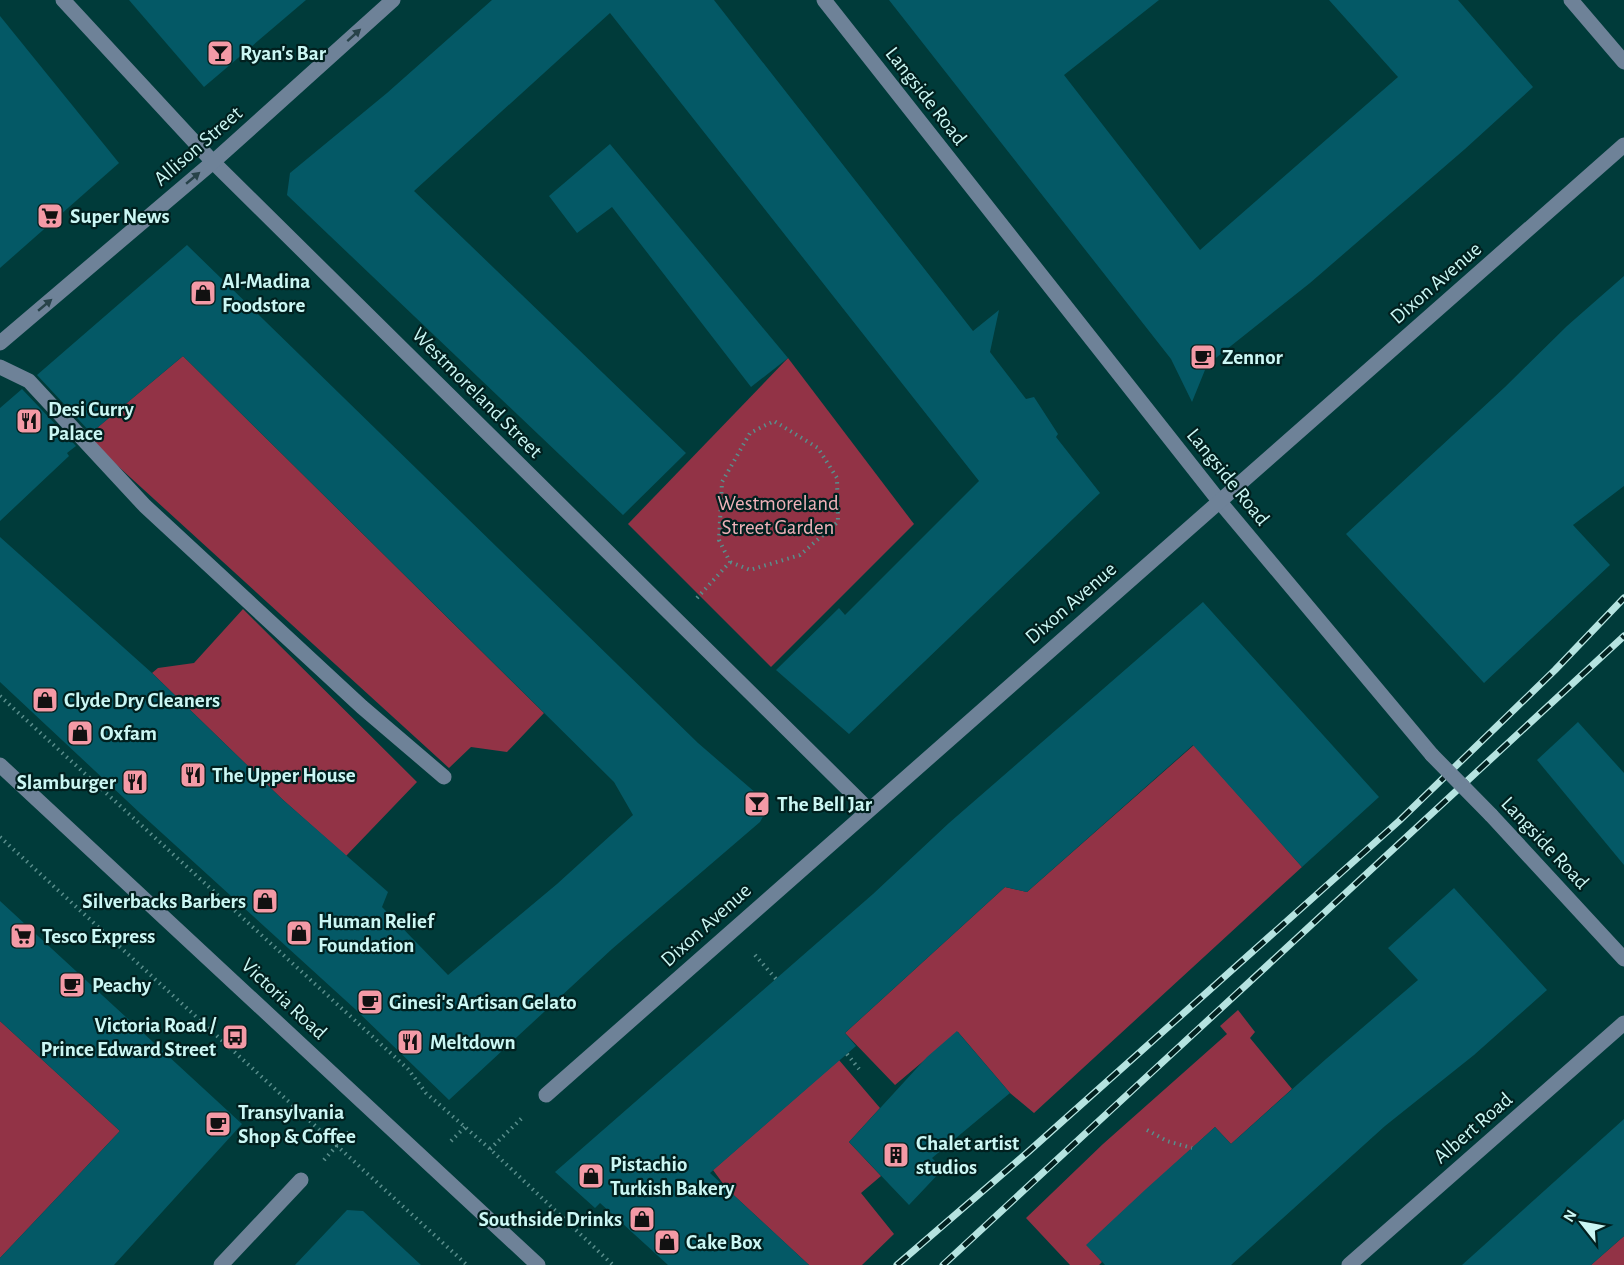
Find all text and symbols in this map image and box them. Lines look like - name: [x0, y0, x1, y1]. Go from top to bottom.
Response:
- one-way arrow: [346, 29, 361, 42]
- bar icon: Ryan's Bar: [205, 38, 235, 68]
- place label: Ryan's Bar: [240, 43, 327, 64]
- street label: Langside Road: [881, 43, 971, 149]
- street label: Allison Street: [150, 102, 246, 190]
- one-way arrow: [185, 172, 201, 185]
- supermarket icon: Super News: [35, 201, 65, 231]
- place label: Super News: [70, 206, 170, 227]
- street label: Dixon Avenue: [1386, 238, 1486, 328]
- place label: Al-Madina Foodstore: [222, 271, 310, 316]
- shop icon: Al-Madina Foodstore: [188, 278, 218, 308]
- one-way arrow: [37, 299, 52, 312]
- street label: Westmoreland Street: [408, 324, 546, 462]
- cafe icon: Zennor: [1188, 342, 1218, 372]
- place label: Zennor: [1222, 347, 1283, 368]
- place label: Desi Curry Palace: [48, 399, 134, 444]
- restaurant icon: Desi Curry Palace: [14, 406, 44, 436]
- street label: Langside Road: [1183, 425, 1273, 530]
- park label: Westmoreland Street Garden: [717, 493, 839, 538]
- street label: Dixon Avenue: [1021, 558, 1121, 648]
- shop icon: Clyde Dry Cleaners: [30, 685, 60, 715]
- place label: Clyde Dry Cleaners: [64, 690, 220, 711]
- shop icon: Oxfam: [65, 718, 95, 748]
- place label: Oxfam: [100, 723, 157, 744]
- restaurant icon: The Upper House: [178, 760, 208, 790]
- place label: The Upper House: [212, 765, 356, 786]
- restaurant icon: Slamburger: [120, 767, 150, 797]
- place label: Slamburger: [17, 772, 117, 793]
- bar icon: The Bell Jar: [742, 789, 772, 819]
- street label: Langside Road: [1497, 793, 1593, 893]
- place label: The Bell Jar: [777, 794, 873, 815]
- street label: Dixon Avenue: [657, 879, 755, 971]
- shop icon: Silverbacks Barbers: [250, 886, 280, 916]
- place label: Silverbacks Barbers: [82, 891, 246, 912]
- place label: Human Relief Foundation: [318, 911, 436, 956]
- shop icon: Human Relief Foundation: [284, 918, 314, 948]
- supermarket icon: Tesco Express: [8, 921, 38, 951]
- place label: Tesco Express: [42, 926, 155, 947]
- street label: Victoria Road: [237, 954, 331, 1044]
- cafe icon: Peachy: [57, 970, 87, 1000]
- place label: Peachy: [92, 975, 152, 996]
- cafe icon: Ginesi's Artisan Gelato: [355, 987, 385, 1017]
- place label: Ginesi's Artisan Gelato: [389, 992, 577, 1013]
- place label: Victoria Road / Prince Edward Street: [40, 1015, 217, 1060]
- bus stop icon: Victoria Road / Prince Edward Street: [220, 1022, 250, 1052]
- restaurant icon: Meltdown: [395, 1027, 425, 1057]
- place label: Meltdown: [430, 1032, 516, 1053]
- street label: Albert Road: [1430, 1088, 1516, 1168]
- place label: Transylvania Shop & Coffee: [238, 1102, 356, 1147]
- cafe icon: Transylvania Shop & Coffee: [203, 1109, 233, 1139]
- place label: Chalet artist studios: [916, 1133, 1019, 1178]
- building icon: Chalet artist studios: [881, 1140, 911, 1170]
- place label: Pistachio Turkish Bakery: [610, 1154, 735, 1199]
- shop icon: Pistachio Turkish Bakery: [576, 1161, 606, 1191]
- north arrow: [1552, 1193, 1612, 1253]
- shop icon: Southside Drinks: [627, 1204, 657, 1234]
- text: N: [1560, 1207, 1580, 1225]
- place label: Southside Drinks: [479, 1209, 622, 1230]
- shop icon: Cake Box: [652, 1227, 682, 1257]
- place label: Cake Box: [686, 1232, 762, 1253]

